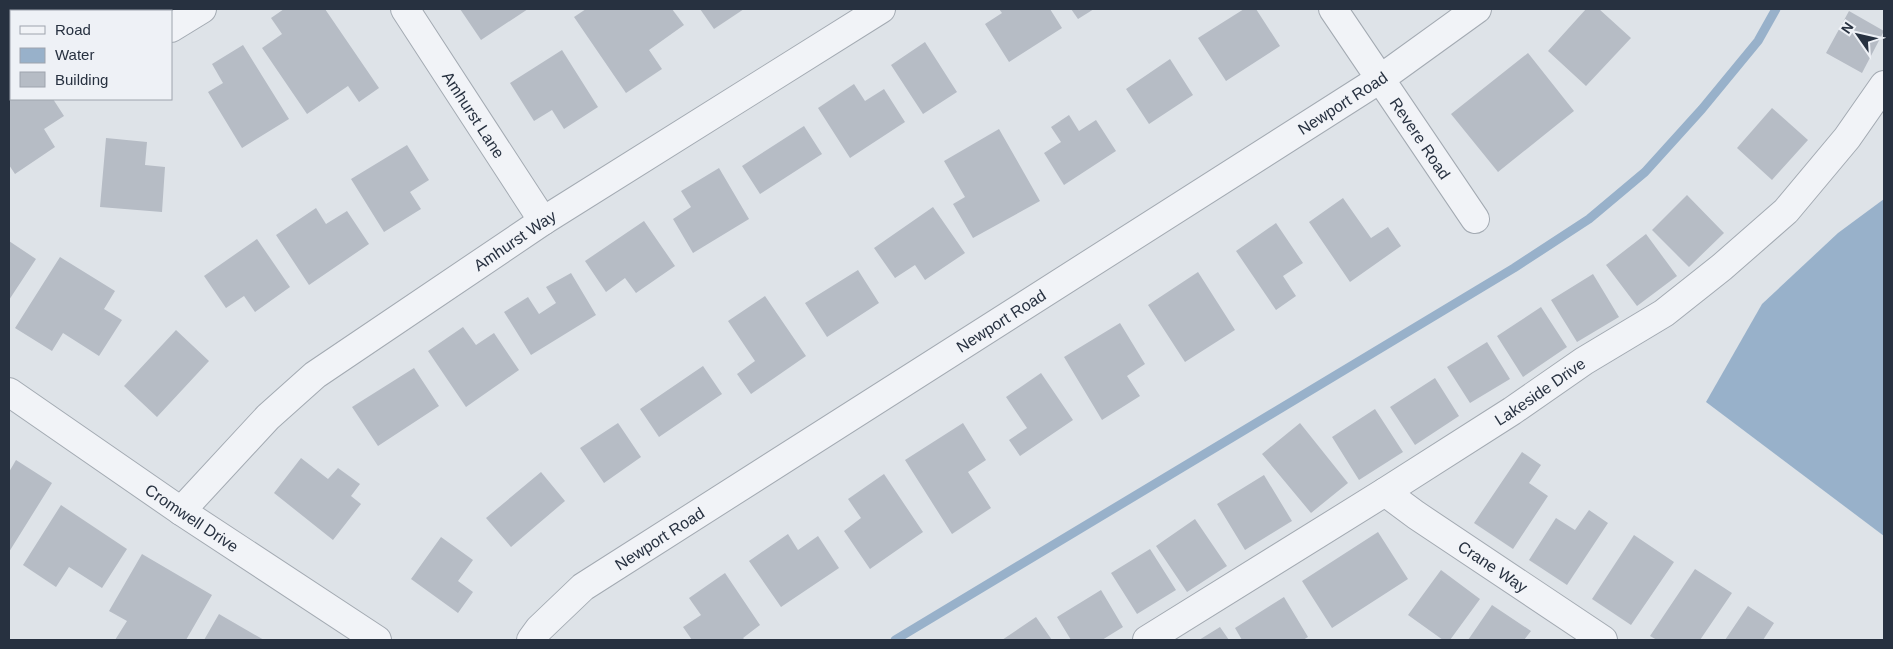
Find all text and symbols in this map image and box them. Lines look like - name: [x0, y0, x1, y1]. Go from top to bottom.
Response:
- legend: [10, 10, 172, 100]
- north arrow: [1833, 10, 1883, 60]
- text: N: [1838, 19, 1857, 36]
- text: Road: [55, 21, 91, 38]
- text: Water: [55, 46, 94, 63]
- street label: Amhurst Lane: [439, 68, 508, 161]
- street label: Newport Road: [1295, 69, 1391, 138]
- text: Building: [55, 71, 108, 88]
- street label: Revere Road: [1387, 95, 1453, 182]
- street label: Amhurst Way: [471, 207, 559, 274]
- street label: Newport Road: [953, 286, 1049, 356]
- street label: Lakeside Drive: [1492, 355, 1589, 429]
- street label: Cromwell Drive: [142, 481, 242, 555]
- street label: Newport Road: [612, 504, 707, 573]
- street label: Crane Way: [1455, 538, 1530, 596]

